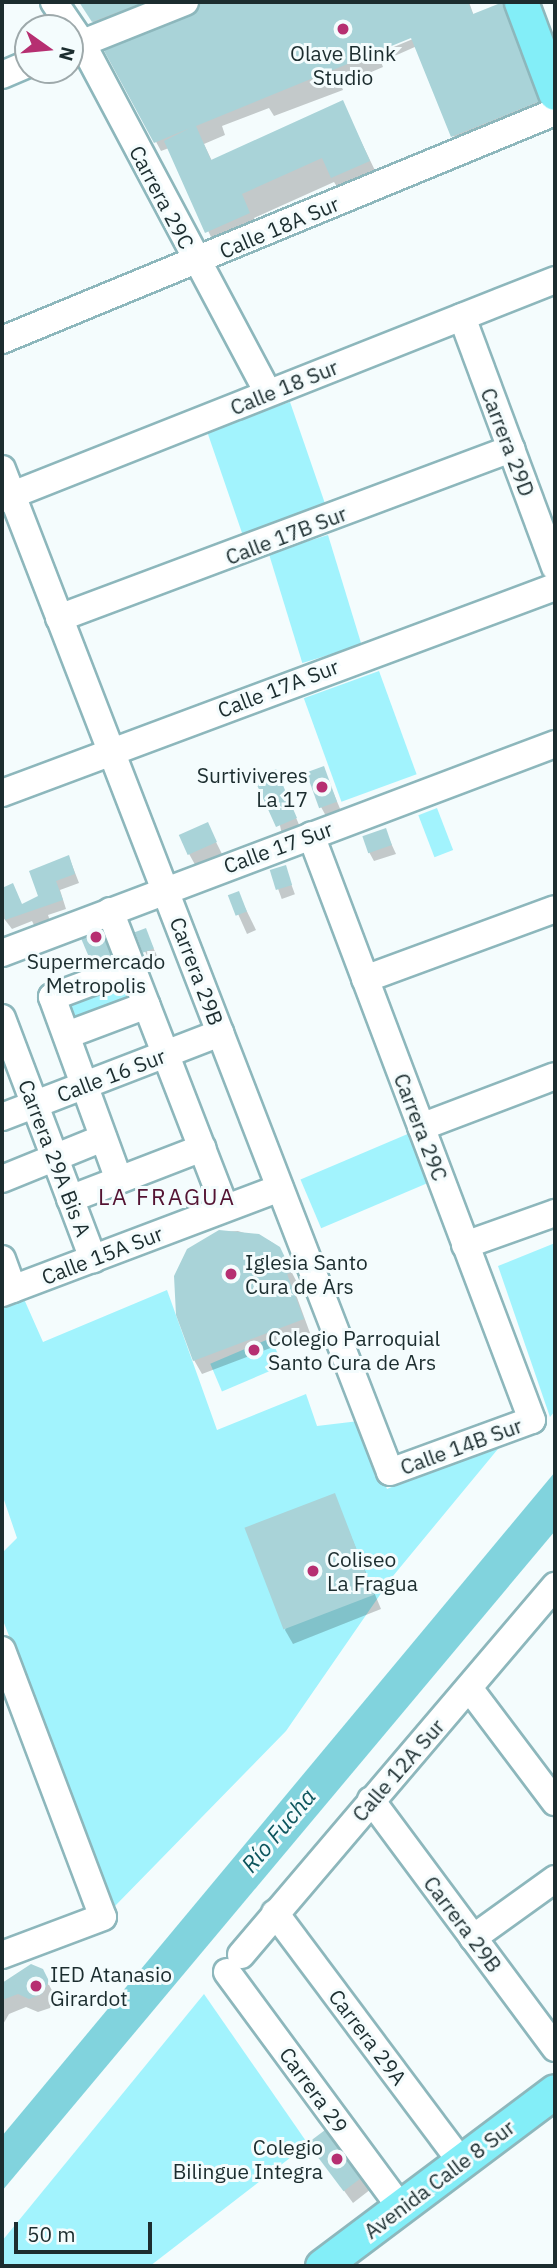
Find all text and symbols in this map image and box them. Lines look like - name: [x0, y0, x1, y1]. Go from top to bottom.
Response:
- north arrow: [14, 14, 84, 84]
- marker: Olave Blink Studio: [335, 21, 351, 37]
- place label: Olave Blink Studio: [290, 40, 396, 90]
- text: N: [54, 44, 81, 64]
- street label: Carrera 29C: [124, 141, 200, 253]
- street label: Calle 18A Sur: [215, 190, 343, 264]
- street label: Calle 18 Sur: [226, 354, 342, 420]
- street label: Carrera 29D: [476, 384, 540, 500]
- street label: Calle 17B Sur: [222, 500, 350, 570]
- street label: Calle 17A Sur: [214, 653, 342, 723]
- place label: Surtiviveres La 17: [197, 762, 308, 812]
- marker: Surtiviveres La 17: [314, 779, 330, 795]
- street label: Calle 17 Sur: [220, 816, 336, 878]
- street label: Carrera 29B: [165, 913, 229, 1029]
- marker: Supermercado Metropolis: [88, 929, 104, 945]
- place label: Supermercado Metropolis: [27, 948, 165, 998]
- street label: Calle 16 Sur: [53, 1043, 169, 1107]
- street label: Carrera 29C: [389, 1070, 453, 1184]
- street label: Carrera 29A Bis A: [13, 1076, 97, 1240]
- district label: LA FRAGUA: [99, 1182, 235, 1210]
- street label: Calle 15A Sur: [38, 1220, 166, 1290]
- place label: Iglesia Santo Cura de Ars: [245, 1249, 368, 1299]
- marker: Iglesia Santo Cura de Ars: [223, 1266, 239, 1282]
- place label: Colegio Parroquial Santo Cura de Ars: [268, 1325, 440, 1375]
- marker: Colegio Parroquial Santo Cura de Ars: [246, 1342, 262, 1358]
- street label: Calle 14B Sur: [397, 1412, 525, 1480]
- place label: Coliseo La Fragua: [327, 1546, 418, 1596]
- marker: Coliseo La Fragua: [305, 1563, 321, 1579]
- street label: Calle 12A Sur: [347, 1714, 449, 1826]
- water label: Río Fucha: [235, 1782, 321, 1878]
- street label: Carrera 29B: [419, 1871, 507, 1977]
- place label: IED Atanasio Girardot: [50, 1961, 172, 2011]
- marker: IED Atanasio Girardot: [28, 1978, 44, 1994]
- street label: Carrera 29A: [324, 1984, 412, 2090]
- street label: Carrera 29: [274, 2042, 354, 2138]
- street label: Avenida Calle 8 Sur: [359, 2114, 519, 2244]
- place label: Colegio Bilingue Integra: [173, 2134, 323, 2184]
- marker: Colegio Bilingue Integra: [329, 2151, 345, 2167]
- scale bar: [18, 2208, 156, 2252]
- text: 50 m: [27, 2220, 76, 2248]

